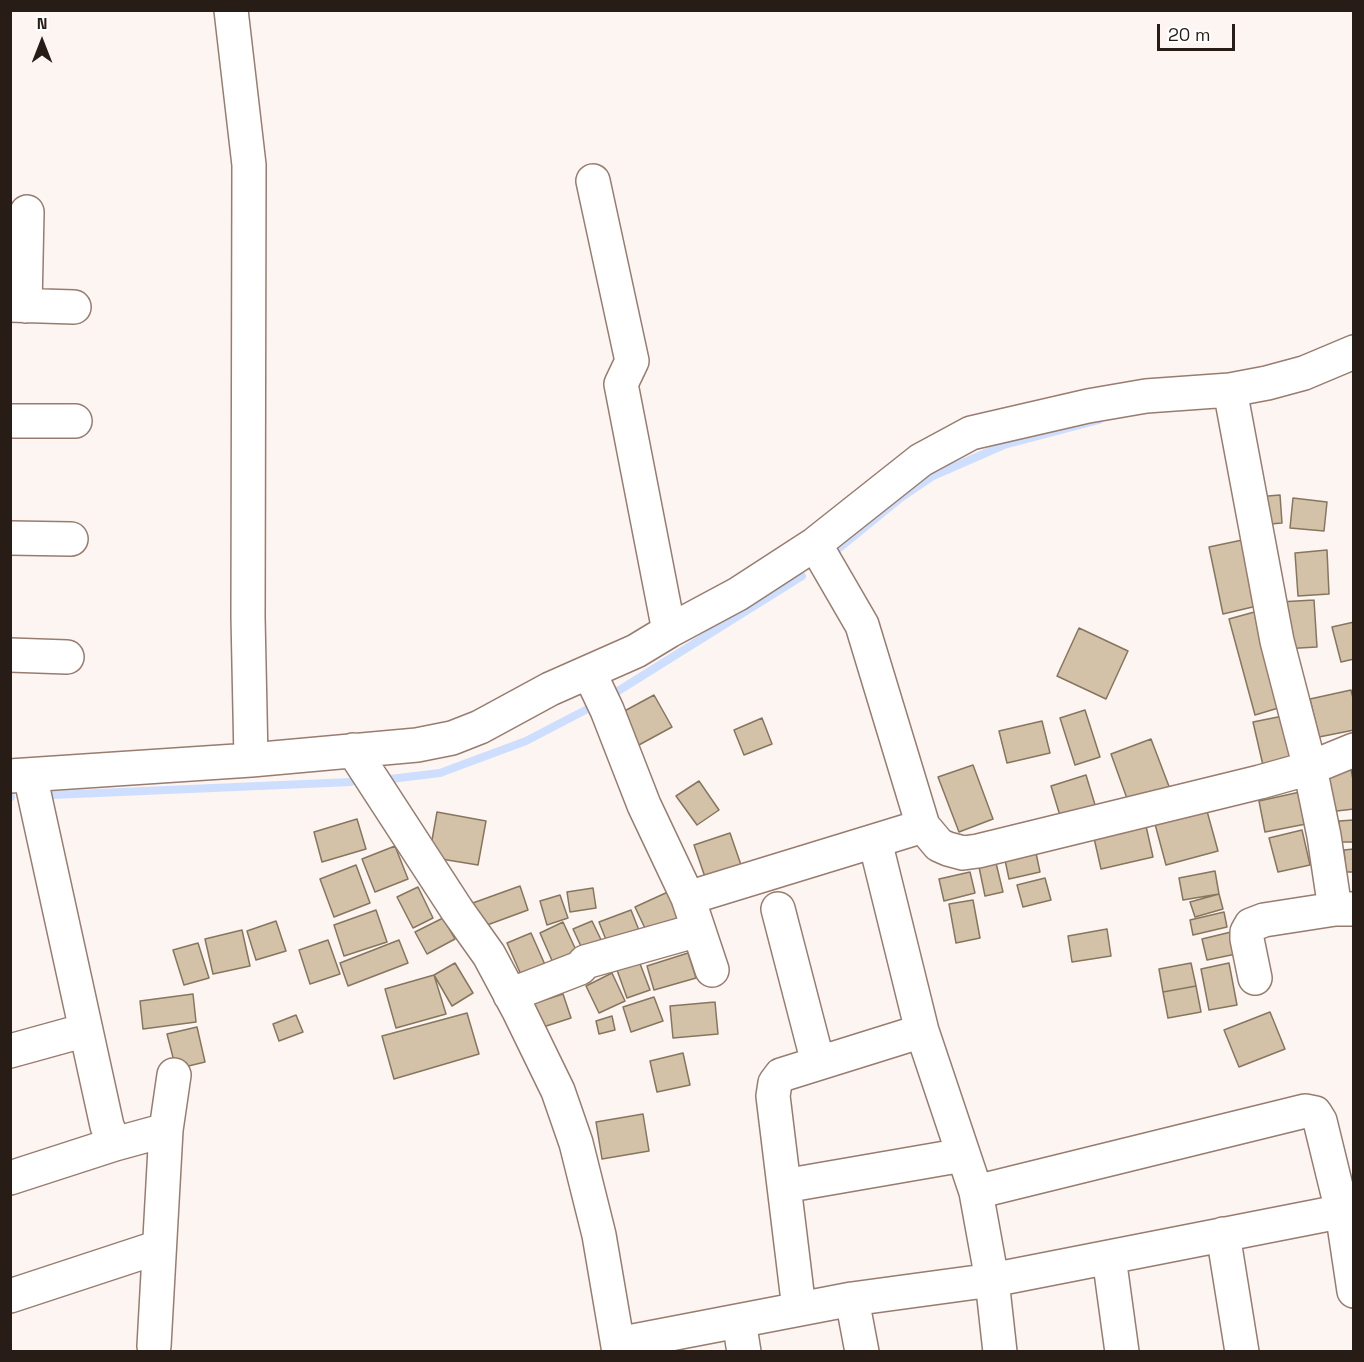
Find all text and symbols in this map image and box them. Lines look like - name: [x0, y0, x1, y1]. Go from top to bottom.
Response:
- north arrow: [12, 12, 72, 72]
- scale bar: [1160, 12, 1238, 50]
- text: N: [37, 13, 47, 34]
- text: 20 m: [1168, 23, 1211, 46]

